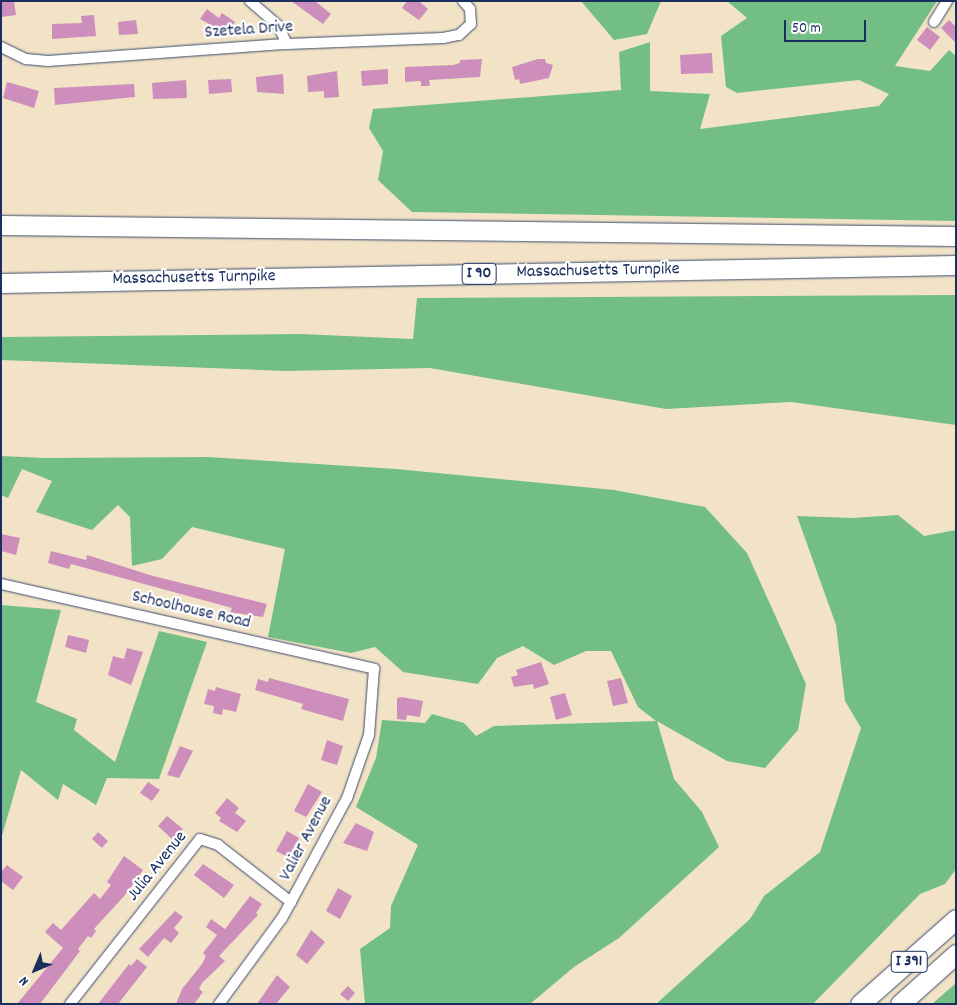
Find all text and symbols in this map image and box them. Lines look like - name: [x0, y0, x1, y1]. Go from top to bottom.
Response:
- scale bar: [787, 10, 870, 42]
- street label: Szetela Drive: [204, 17, 294, 45]
- text: 50 m: [792, 18, 821, 40]
- road number: I 90: [462, 260, 496, 288]
- street label: Massachusetts Turnpike: [516, 260, 680, 284]
- street label: Massachusetts Turnpike: [112, 267, 276, 291]
- street label: Schoolhouse Road: [130, 587, 252, 635]
- street label: Valier Avenue: [276, 793, 338, 885]
- street label: Julia Avenue: [123, 828, 193, 906]
- north arrow: [10, 945, 60, 995]
- road number: I 391: [890, 949, 928, 976]
- text: N: [15, 971, 34, 990]

